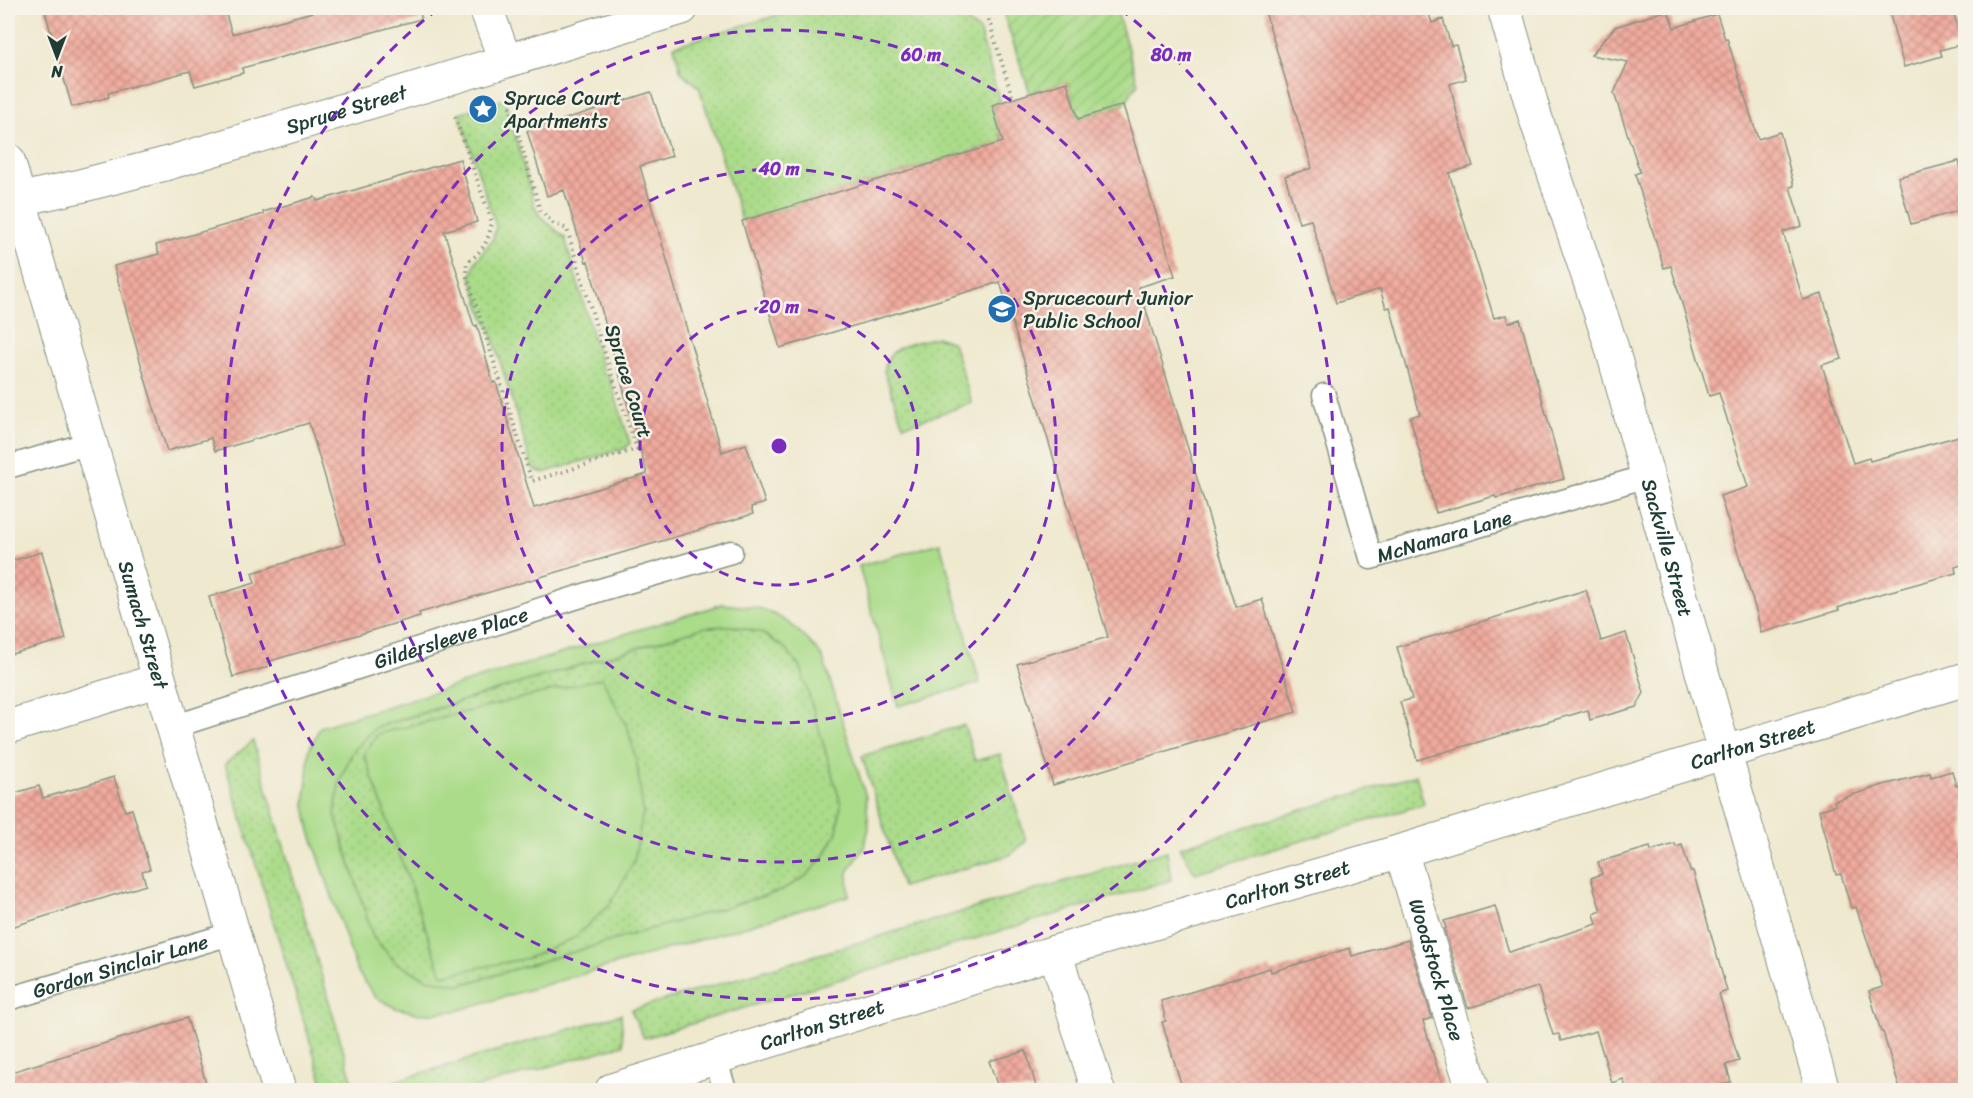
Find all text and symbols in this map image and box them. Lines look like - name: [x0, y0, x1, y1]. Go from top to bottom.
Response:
- north arrow: [27, 27, 87, 87]
- text: 60 m: [900, 39, 941, 71]
- text: 80 m: [1150, 39, 1192, 71]
- text: N: [51, 57, 64, 86]
- street label: Spruce Street: [282, 75, 412, 145]
- place label: Spruce Court Apartments: [503, 81, 622, 139]
- place icon: Spruce Court Apartments: [467, 93, 499, 125]
- text: 40 m: [757, 153, 800, 185]
- place label: Sprucecourt Junior Public School: [1023, 281, 1194, 339]
- text: 20 m: [758, 291, 799, 323]
- school or university icon: Sprucecourt Junior Public School: [986, 293, 1018, 325]
- street label: Spruce Court: [595, 320, 663, 443]
- centre of rings: [769, 436, 789, 456]
- street label: Sackville Street: [1631, 474, 1703, 621]
- street label: McNamara Lane: [1372, 500, 1516, 573]
- street label: Sumach Street: [108, 556, 179, 694]
- street label: Gildersleeve Place: [369, 597, 533, 679]
- street label: Carlton Street: [1686, 709, 1820, 780]
- street label: Carlton Street: [1221, 850, 1354, 920]
- street label: Woodstock Place: [1398, 894, 1474, 1046]
- street label: Gordon Sinclair Lane: [28, 924, 212, 1009]
- street label: Carlton Street: [755, 989, 889, 1061]

